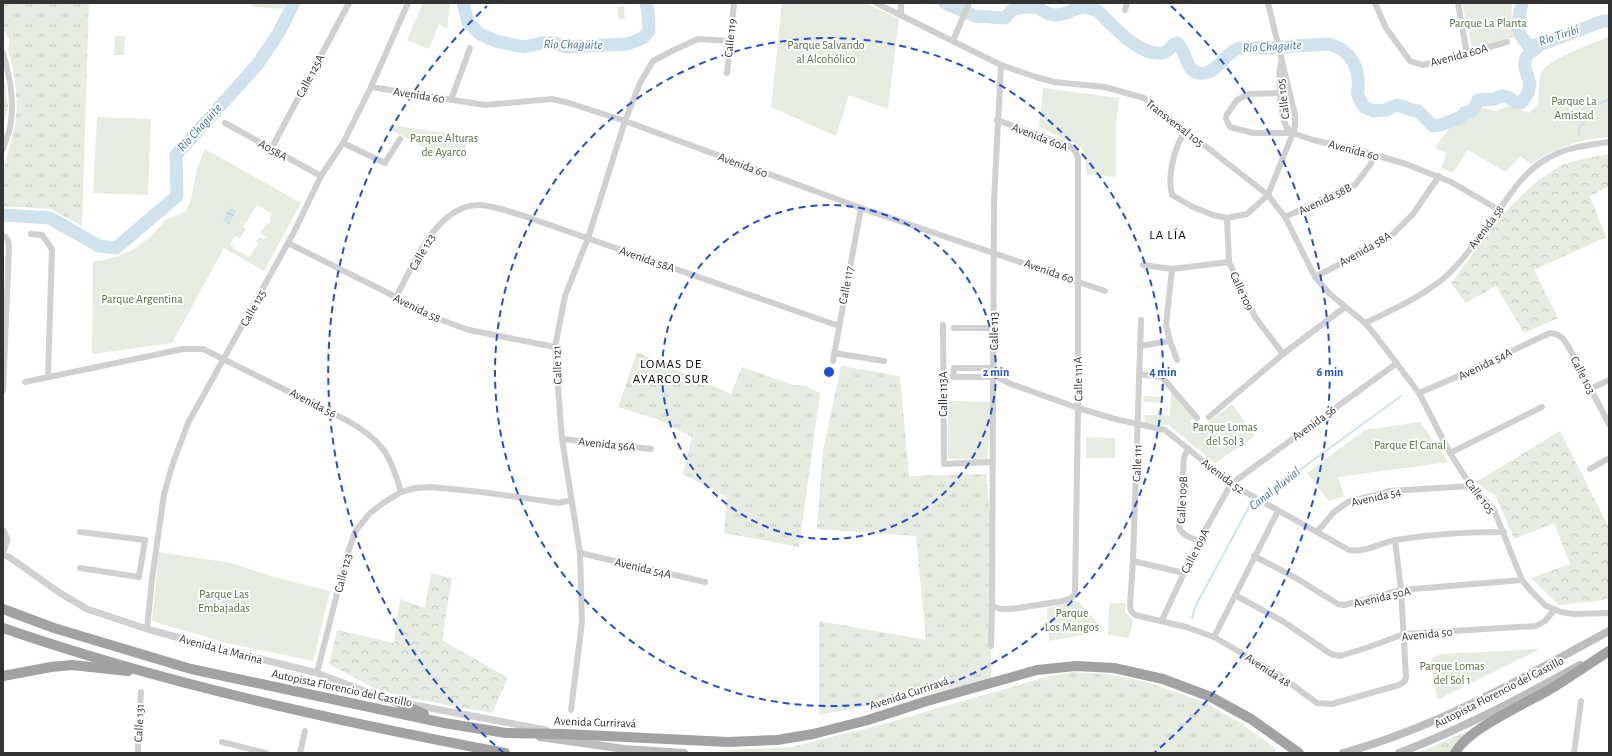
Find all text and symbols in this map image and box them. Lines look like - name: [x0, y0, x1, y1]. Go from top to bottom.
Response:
- park label: Parque La Planta: [1449, 17, 1527, 29]
- street label: Calle 119: [722, 18, 738, 58]
- water label: Río Tiribí: [1537, 23, 1582, 49]
- water label: Río Chagüite: [543, 38, 603, 52]
- park label: Parque Salvando al Alcohólico: [787, 39, 865, 65]
- water label: Río Chagüite: [1242, 39, 1302, 55]
- street label: Avenida 60A: [1429, 42, 1489, 68]
- street label: Calle 125A: [294, 52, 326, 99]
- street label: Calle 105: [1275, 78, 1291, 120]
- street label: Avenida 60: [392, 85, 446, 105]
- park label: Parque La Amistad: [1551, 95, 1597, 121]
- street label: Transversal 105: [1144, 97, 1206, 149]
- water label: Río Chagüite: [175, 102, 225, 154]
- street label: Avenida 60A: [1010, 121, 1070, 153]
- park label: Parque Alturas de Ayarco: [410, 132, 478, 159]
- street label: A058A: [257, 137, 289, 163]
- street label: Avenida 60: [1327, 137, 1381, 163]
- street label: Avenida 60: [717, 150, 769, 180]
- street label: Avenida 58B: [1297, 181, 1353, 217]
- street label: Avenida 58: [1466, 203, 1506, 251]
- district label: LA LÍA: [1149, 228, 1187, 242]
- street label: Avenida 58A: [1337, 229, 1393, 269]
- street label: Calle 123: [407, 232, 437, 272]
- street label: Avenida 58A: [618, 244, 676, 274]
- street label: Avenida 60: [1022, 257, 1076, 285]
- street label: Calle 117: [836, 265, 856, 305]
- street label: Calle 109: [1228, 270, 1256, 313]
- street label: Calle 125: [238, 288, 268, 328]
- street label: Avenida 58: [392, 291, 443, 325]
- park label: Parque Argentina: [101, 293, 183, 305]
- street label: Calle 113: [988, 312, 1000, 350]
- street label: Calle 121: [550, 345, 564, 385]
- street label: Avenida 54A: [1456, 346, 1514, 382]
- street label: Calle 103: [1568, 354, 1598, 396]
- street label: Calle 111A: [1072, 357, 1084, 401]
- district label: LOMAS DE AYARCO SUR: [633, 358, 709, 386]
- centre of rings: [822, 365, 836, 379]
- text: 2 min: [983, 366, 1009, 378]
- text: 4 min: [1149, 366, 1177, 378]
- text: 6 min: [1317, 366, 1343, 378]
- street label: Calle 113A: [937, 371, 949, 417]
- street label: Avenida 56: [288, 386, 339, 420]
- street label: Avenida 56: [1290, 403, 1338, 443]
- park label: Parque Lomas del Sol 3: [1192, 421, 1258, 447]
- street label: Avenida 56A: [578, 435, 636, 453]
- park label: Parque El Canal: [1374, 439, 1446, 451]
- street label: Calle 111: [1130, 444, 1144, 482]
- street label: Avenida 52: [1199, 456, 1247, 496]
- water label: Canal pluvial: [1247, 465, 1303, 513]
- street label: Calle 109B: [1175, 476, 1189, 524]
- street label: Calle 105: [1463, 476, 1497, 516]
- street label: Avenida 54: [1350, 485, 1402, 509]
- street label: Calle 109A: [1179, 527, 1211, 575]
- street label: Calle 123: [332, 552, 354, 594]
- street label: Avenida 54A: [614, 556, 673, 580]
- street label: Avenida 50A: [1352, 585, 1412, 609]
- park label: Parque Las Embajadas: [198, 588, 250, 615]
- park label: Parque Los Mangos: [1045, 607, 1099, 633]
- street label: Avenida 50: [1401, 625, 1453, 643]
- street label: Avenida La Marina: [178, 632, 264, 666]
- street label: Avenida 48: [1243, 651, 1293, 689]
- street label: Autopista Florencio del Castillo: [1432, 654, 1566, 730]
- park label: Parque Lomas del Sol 1: [1419, 660, 1485, 686]
- street label: Autopista Florencio del Castillo: [271, 667, 414, 709]
- street label: Avenida Curriravá: [868, 674, 950, 711]
- street label: Calle 131: [132, 703, 146, 743]
- street label: Avenida Curriravá: [554, 715, 637, 729]

